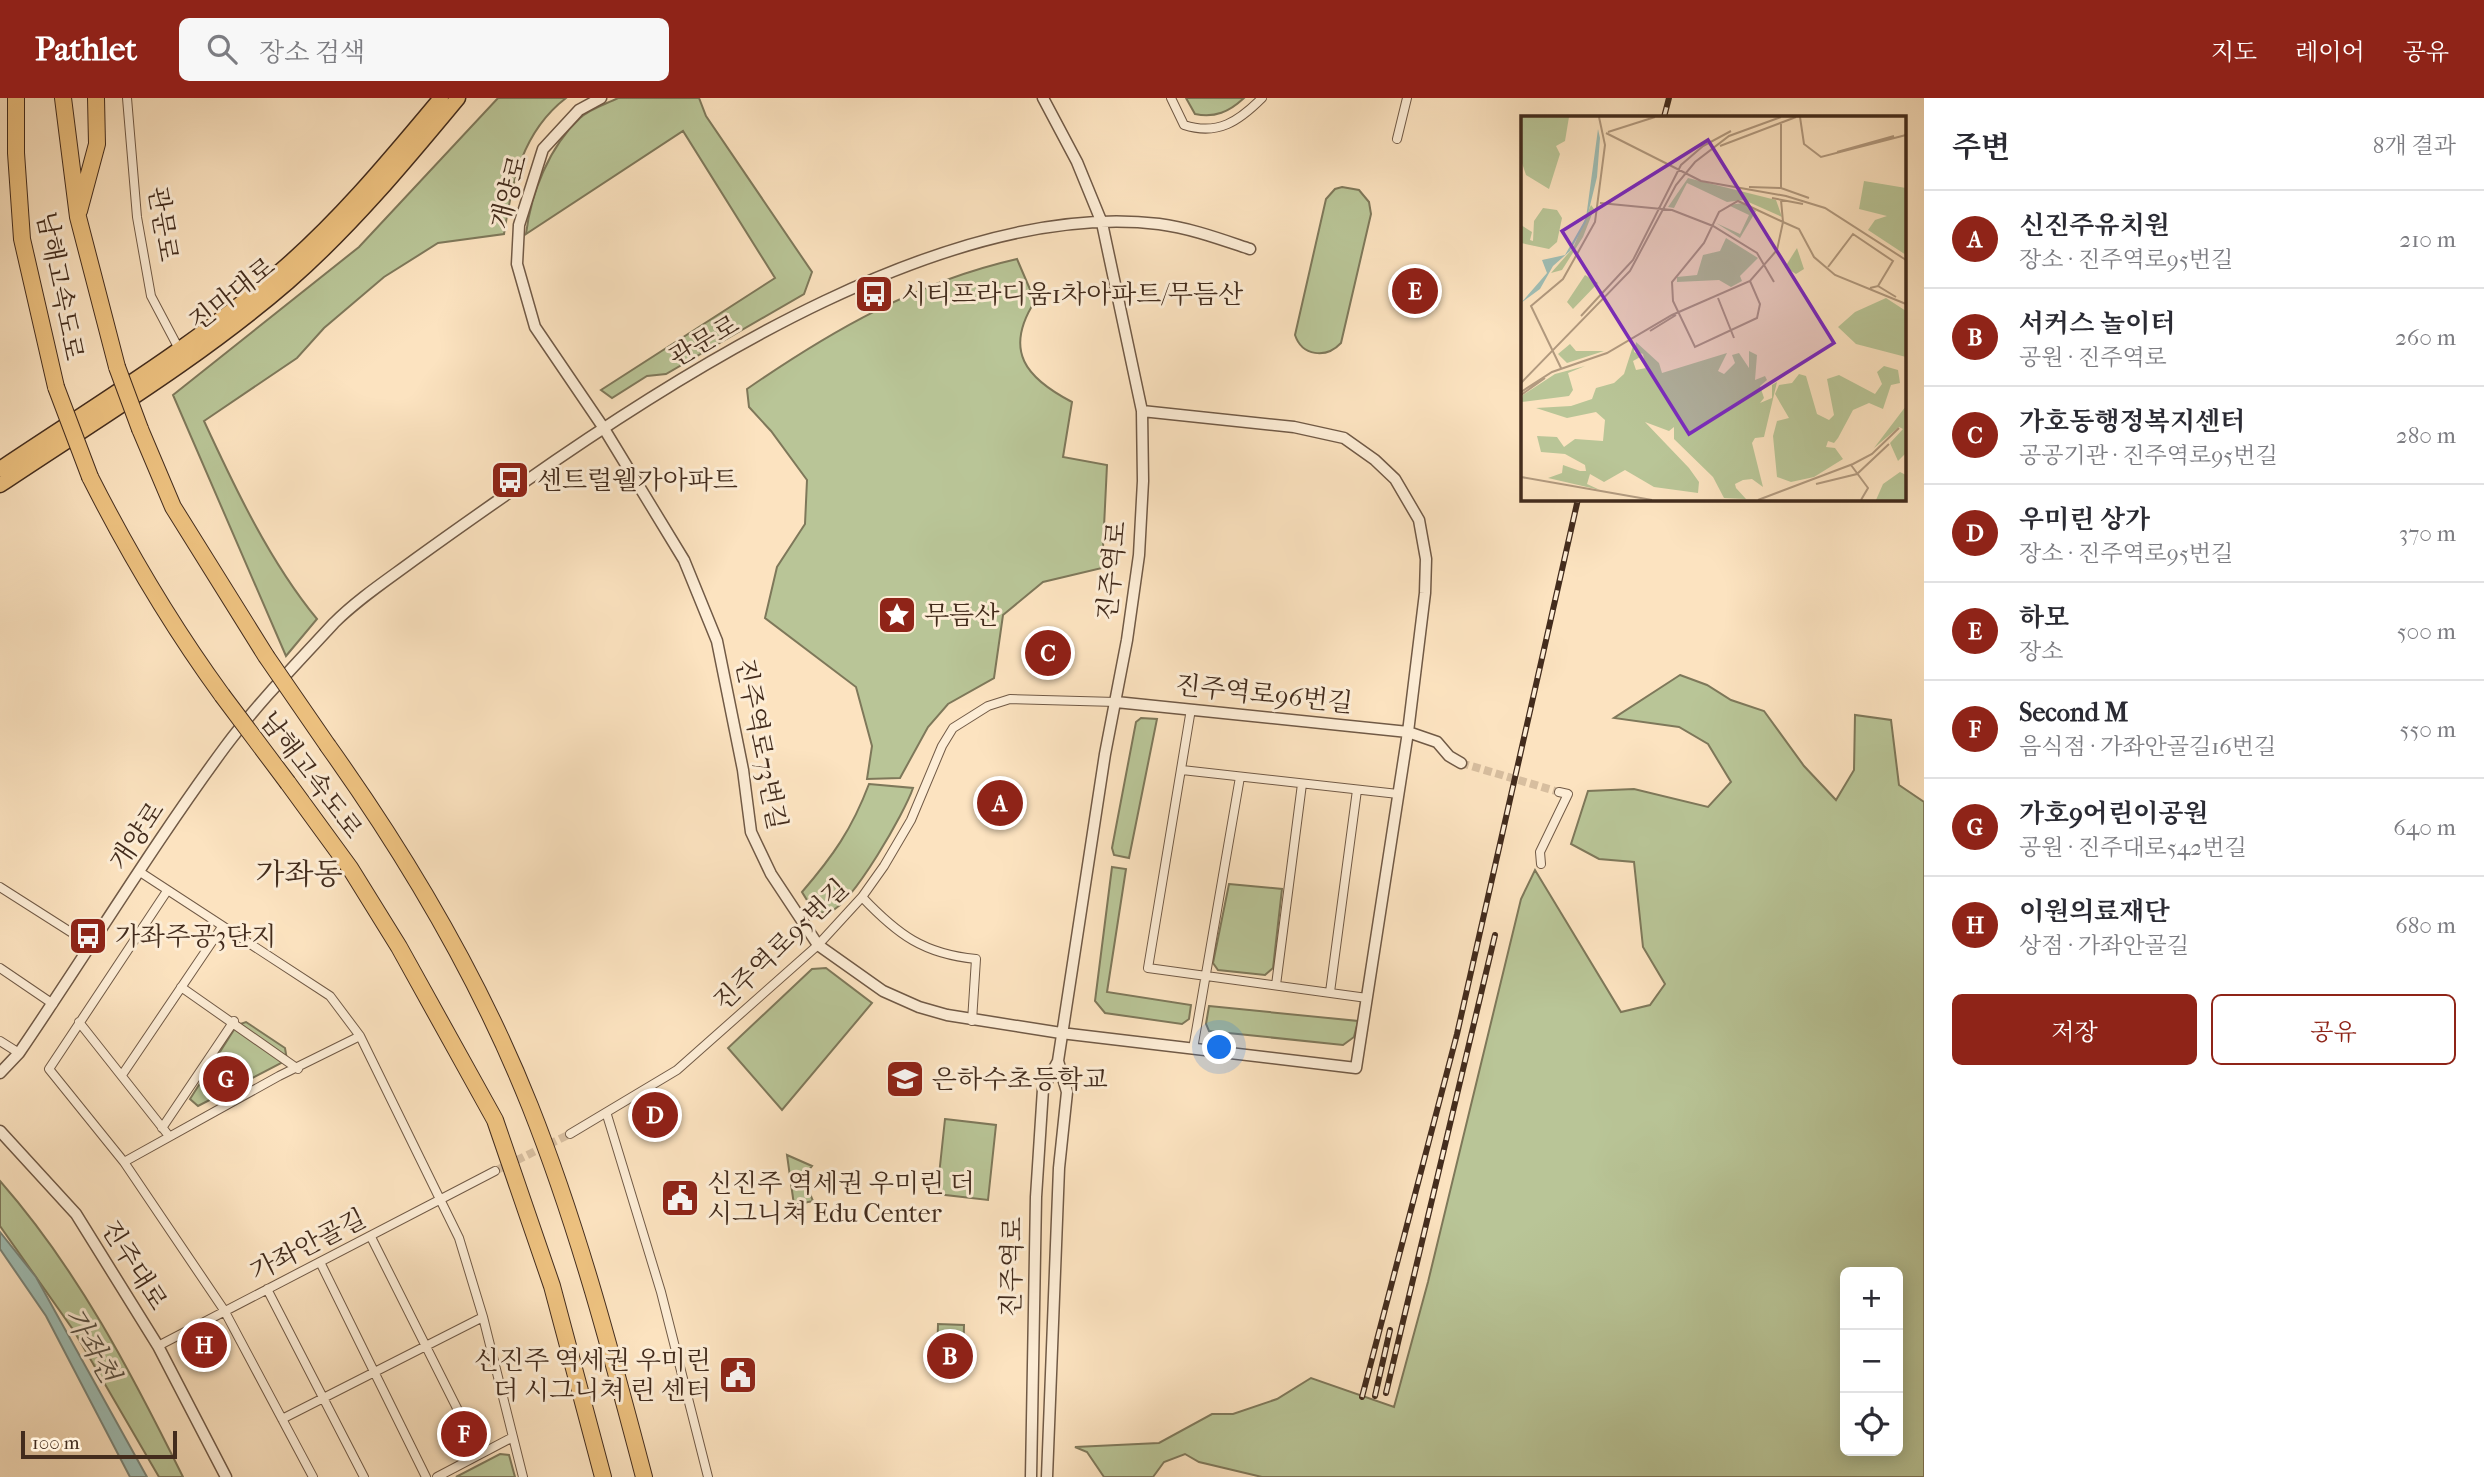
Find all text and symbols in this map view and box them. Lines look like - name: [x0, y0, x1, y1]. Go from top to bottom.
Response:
- search box: [179, 18, 669, 81]
- text: Pathlet: [35, 30, 137, 69]
- icon: search: [203, 30, 241, 68]
- text: 장소 검색: [259, 37, 365, 68]
- text: 지도: [2211, 38, 2257, 66]
- text: 레이어: [2295, 38, 2365, 66]
- text: 공유: [2403, 38, 2449, 66]
- inset map: [1521, 116, 1906, 500]
- text: 주변: [1952, 130, 2010, 165]
- text: 8개 결과: [2373, 132, 2456, 159]
- street label: 개양로: [484, 152, 534, 232]
- street label: 관문로: [142, 184, 184, 264]
- street label: 남해고속도로: [30, 209, 90, 363]
- text: 신진주유치원: [2019, 210, 2170, 241]
- text: A: [1968, 226, 1982, 253]
- text: 210 m: [2399, 226, 2456, 253]
- text: 장소 · 진주역로95번길: [2019, 246, 2233, 273]
- street label: 진마대로: [183, 251, 281, 337]
- pin: E: [1392, 265, 1438, 317]
- bus stop icon: 시티프라디움1차아파트/무듬산: [853, 273, 895, 315]
- place label: 시티프라디움1차아파트/무듬산: [901, 279, 1244, 310]
- text: 서커스 놀이터: [2019, 308, 2175, 339]
- street label: 관문로: [664, 309, 744, 373]
- text: B: [1968, 324, 1982, 351]
- text: 260 m: [2395, 324, 2456, 351]
- text: 공원 · 진주역로: [2019, 344, 2167, 371]
- text: 가호동행정복지센터: [2019, 406, 2245, 437]
- text: C: [1967, 422, 1983, 449]
- text: 280 m: [2396, 422, 2456, 449]
- text: 공공기관 · 진주역로95번길: [2019, 442, 2278, 469]
- bus stop icon: 센트럴웰가아파트: [489, 459, 531, 501]
- place label: 센트럴웰가아파트: [537, 465, 738, 496]
- text: 우미린 상가: [2019, 504, 2150, 535]
- street label: 진주역로: [1091, 519, 1133, 623]
- text: D: [1966, 520, 1984, 547]
- text: 370 m: [2399, 520, 2456, 547]
- text: 장소 · 진주역로95번길: [2019, 540, 2233, 567]
- place icon: 무듬산: [876, 594, 918, 636]
- place label: 무듬산: [924, 600, 1000, 631]
- text: 하모: [2019, 602, 2069, 633]
- text: E: [1968, 618, 1982, 645]
- text: 500 m: [2397, 618, 2456, 645]
- pin: C: [1025, 627, 1071, 679]
- text: 장소: [2019, 638, 2063, 665]
- street label: 진주역로73번길: [729, 656, 793, 832]
- street label: 진주역로96번길: [1174, 669, 1354, 719]
- text: Second M: [2019, 697, 2128, 728]
- street label: 남해고속도로: [253, 705, 369, 845]
- text: F: [1969, 716, 1981, 743]
- text: 550 m: [2400, 716, 2456, 743]
- text: 음식점 · 가좌안골길16번길: [2019, 733, 2276, 760]
- pin: A: [977, 777, 1023, 829]
- street label: 개양로: [103, 796, 171, 876]
- text: 가호9어린이공원: [2019, 798, 2208, 829]
- text: G: [1967, 814, 1983, 841]
- text: 640 m: [2393, 814, 2456, 841]
- text: 공원 · 진주대로542번길: [2019, 834, 2247, 861]
- district label: 가좌동: [256, 857, 342, 892]
- street label: 진주역로95번길: [707, 873, 855, 1017]
- text: 이원의료재단: [2019, 896, 2170, 927]
- text: H: [1966, 912, 1984, 939]
- text: 680 m: [2395, 912, 2456, 939]
- bus stop icon: 가좌주공3단지: [67, 915, 109, 957]
- place label: 가좌주공3단지: [115, 921, 276, 952]
- text: 상점 · 가좌안골길: [2019, 932, 2189, 959]
- button: 저장: [1952, 994, 2197, 1065]
- button: 공유: [2211, 994, 2456, 1065]
- your location: [1202, 1030, 1236, 1064]
- pin: G: [203, 1053, 249, 1105]
- school or university icon: 은하수초등학교: [884, 1058, 926, 1100]
- place label: 은하수초등학교: [932, 1064, 1108, 1095]
- pin: D: [632, 1089, 678, 1141]
- place label: 신진주 역세권 우미린 더 시그니쳐 Edu Center: [707, 1168, 975, 1229]
- public building icon: 신진주 역세권 우미린 더 시그니쳐 Edu Center: [659, 1177, 701, 1219]
- street label: 가좌안골길: [245, 1203, 371, 1287]
- street label: 진주대로: [94, 1214, 174, 1316]
- street label: 진주역로: [996, 1217, 1028, 1317]
- map controls: [1840, 1267, 1903, 1456]
- button: +: [1840, 1267, 1903, 1330]
- water label: 가좌천: [57, 1302, 128, 1390]
- pin: H: [181, 1319, 227, 1371]
- pin: B: [927, 1330, 973, 1382]
- button: −: [1840, 1330, 1903, 1393]
- place label: 신진주 역세권 우미린 더 시그니쳐 린 센터: [474, 1345, 711, 1406]
- public building icon: 신진주 역세권 우미린 더 시그니쳐 린 센터: [717, 1354, 759, 1396]
- button: locate: [1840, 1393, 1903, 1456]
- pin: F: [441, 1408, 487, 1460]
- scale bar: [21, 1428, 177, 1460]
- text: 100 m: [32, 1432, 80, 1454]

